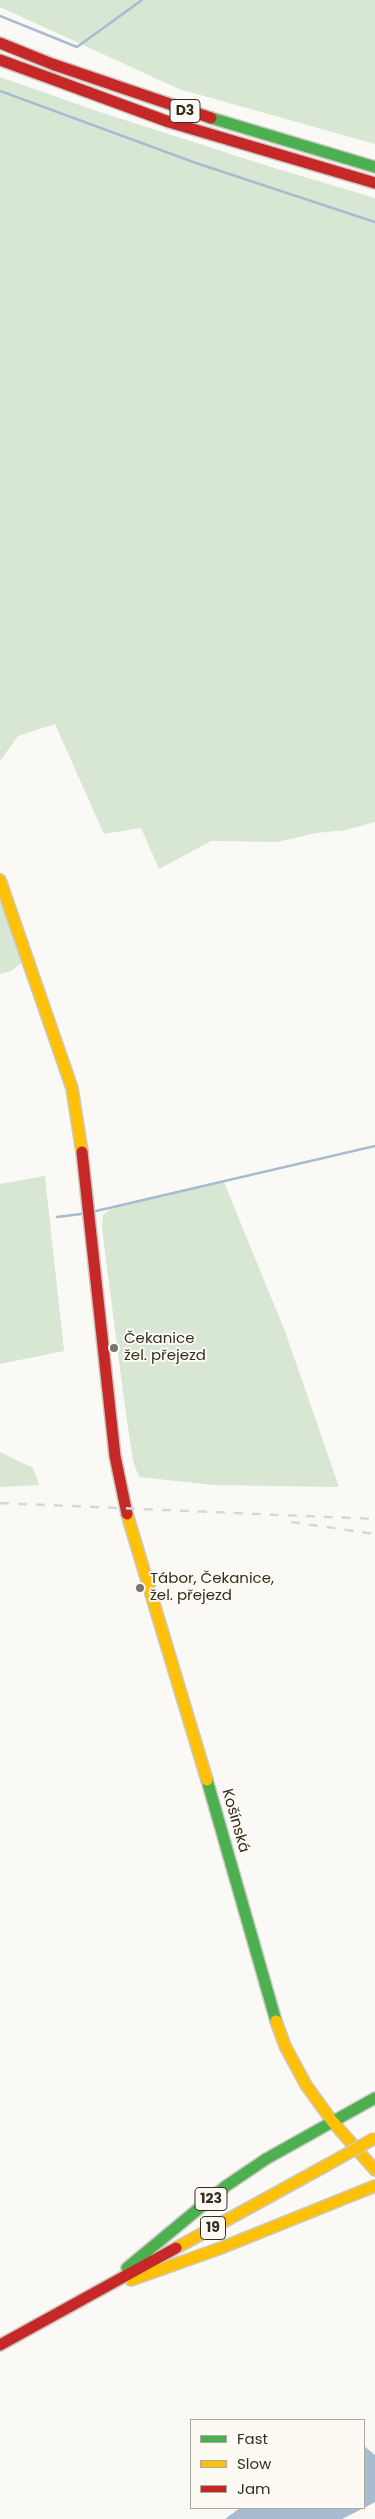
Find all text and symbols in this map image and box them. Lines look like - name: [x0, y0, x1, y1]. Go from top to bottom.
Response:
- road number: D3: [170, 100, 200, 122]
- place label: Čekanice žel. přejezd: [124, 1330, 206, 1365]
- marker: Čekanice žel. přejezd: [108, 1342, 120, 1354]
- place label: Tábor, Čekanice, žel. přejezd: [150, 1570, 274, 1605]
- marker: Tábor, Čekanice, žel. přejezd: [134, 1582, 146, 1594]
- street label: Košínská: [217, 1787, 253, 1855]
- road number: 123: [195, 2188, 227, 2210]
- road number: 19: [200, 2216, 226, 2240]
- legend: [190, 2419, 365, 2509]
- text: Fast: [237, 2428, 268, 2449]
- text: Slow: [237, 2453, 271, 2474]
- text: Jam: [237, 2478, 271, 2499]

